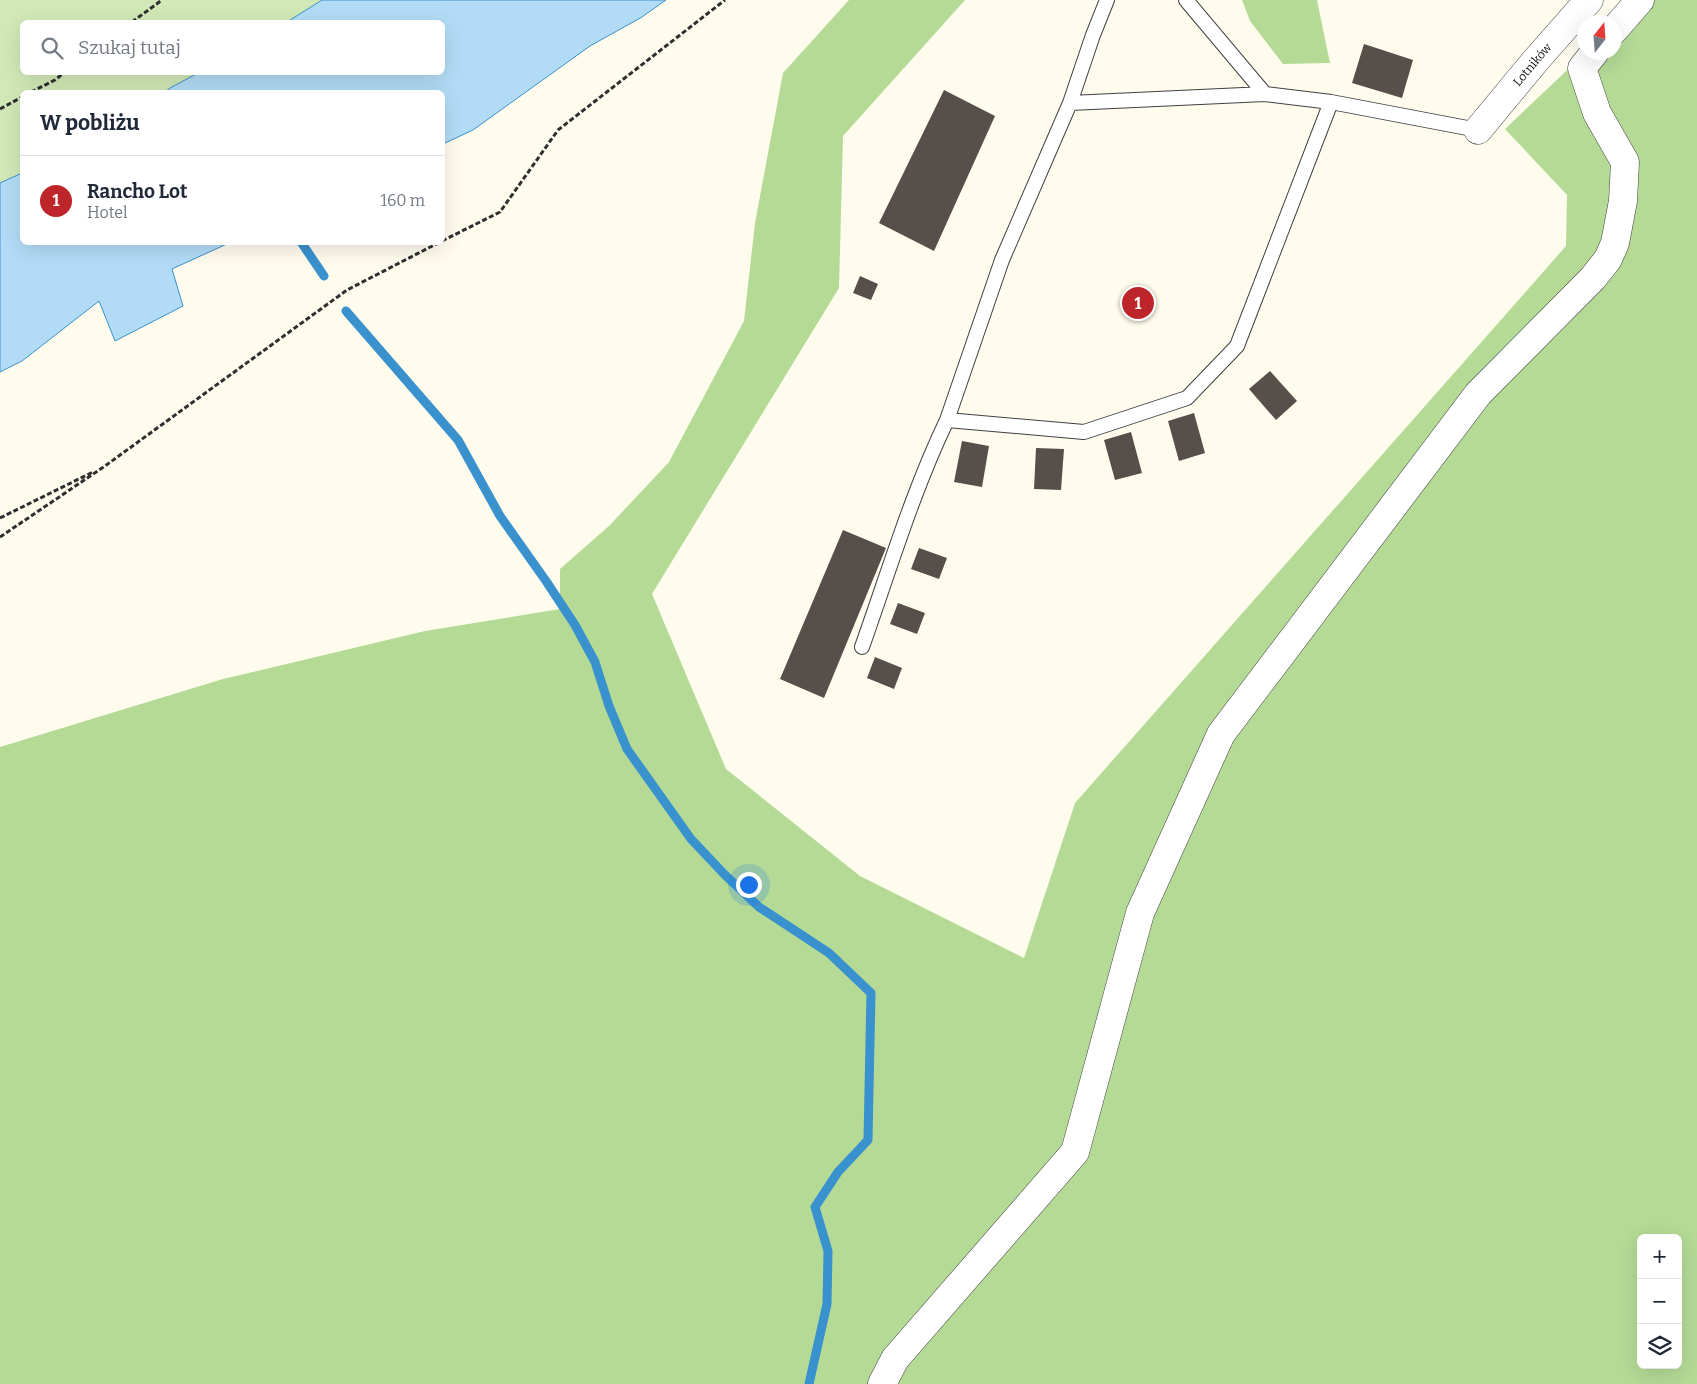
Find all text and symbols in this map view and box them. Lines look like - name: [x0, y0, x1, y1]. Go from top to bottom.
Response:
- north arrow: [1577, 15, 1622, 60]
- search box: [20, 20, 445, 75]
- icon: search: [38, 34, 66, 62]
- text: Szukaj tutaj: [78, 36, 181, 59]
- street label: Lotników: [1510, 40, 1555, 89]
- text: W pobliżu: [40, 110, 140, 136]
- text: Rancho Lot: [87, 180, 187, 203]
- text: 1: [53, 191, 59, 210]
- text: 160 m: [380, 191, 425, 210]
- text: Hotel: [87, 203, 128, 222]
- pin: 1: [1122, 284, 1154, 322]
- your location: [736, 872, 762, 898]
- map controls: [1637, 1234, 1682, 1369]
- button: +: [1637, 1234, 1682, 1279]
- button: −: [1637, 1279, 1682, 1324]
- button: layers: [1637, 1324, 1682, 1369]

